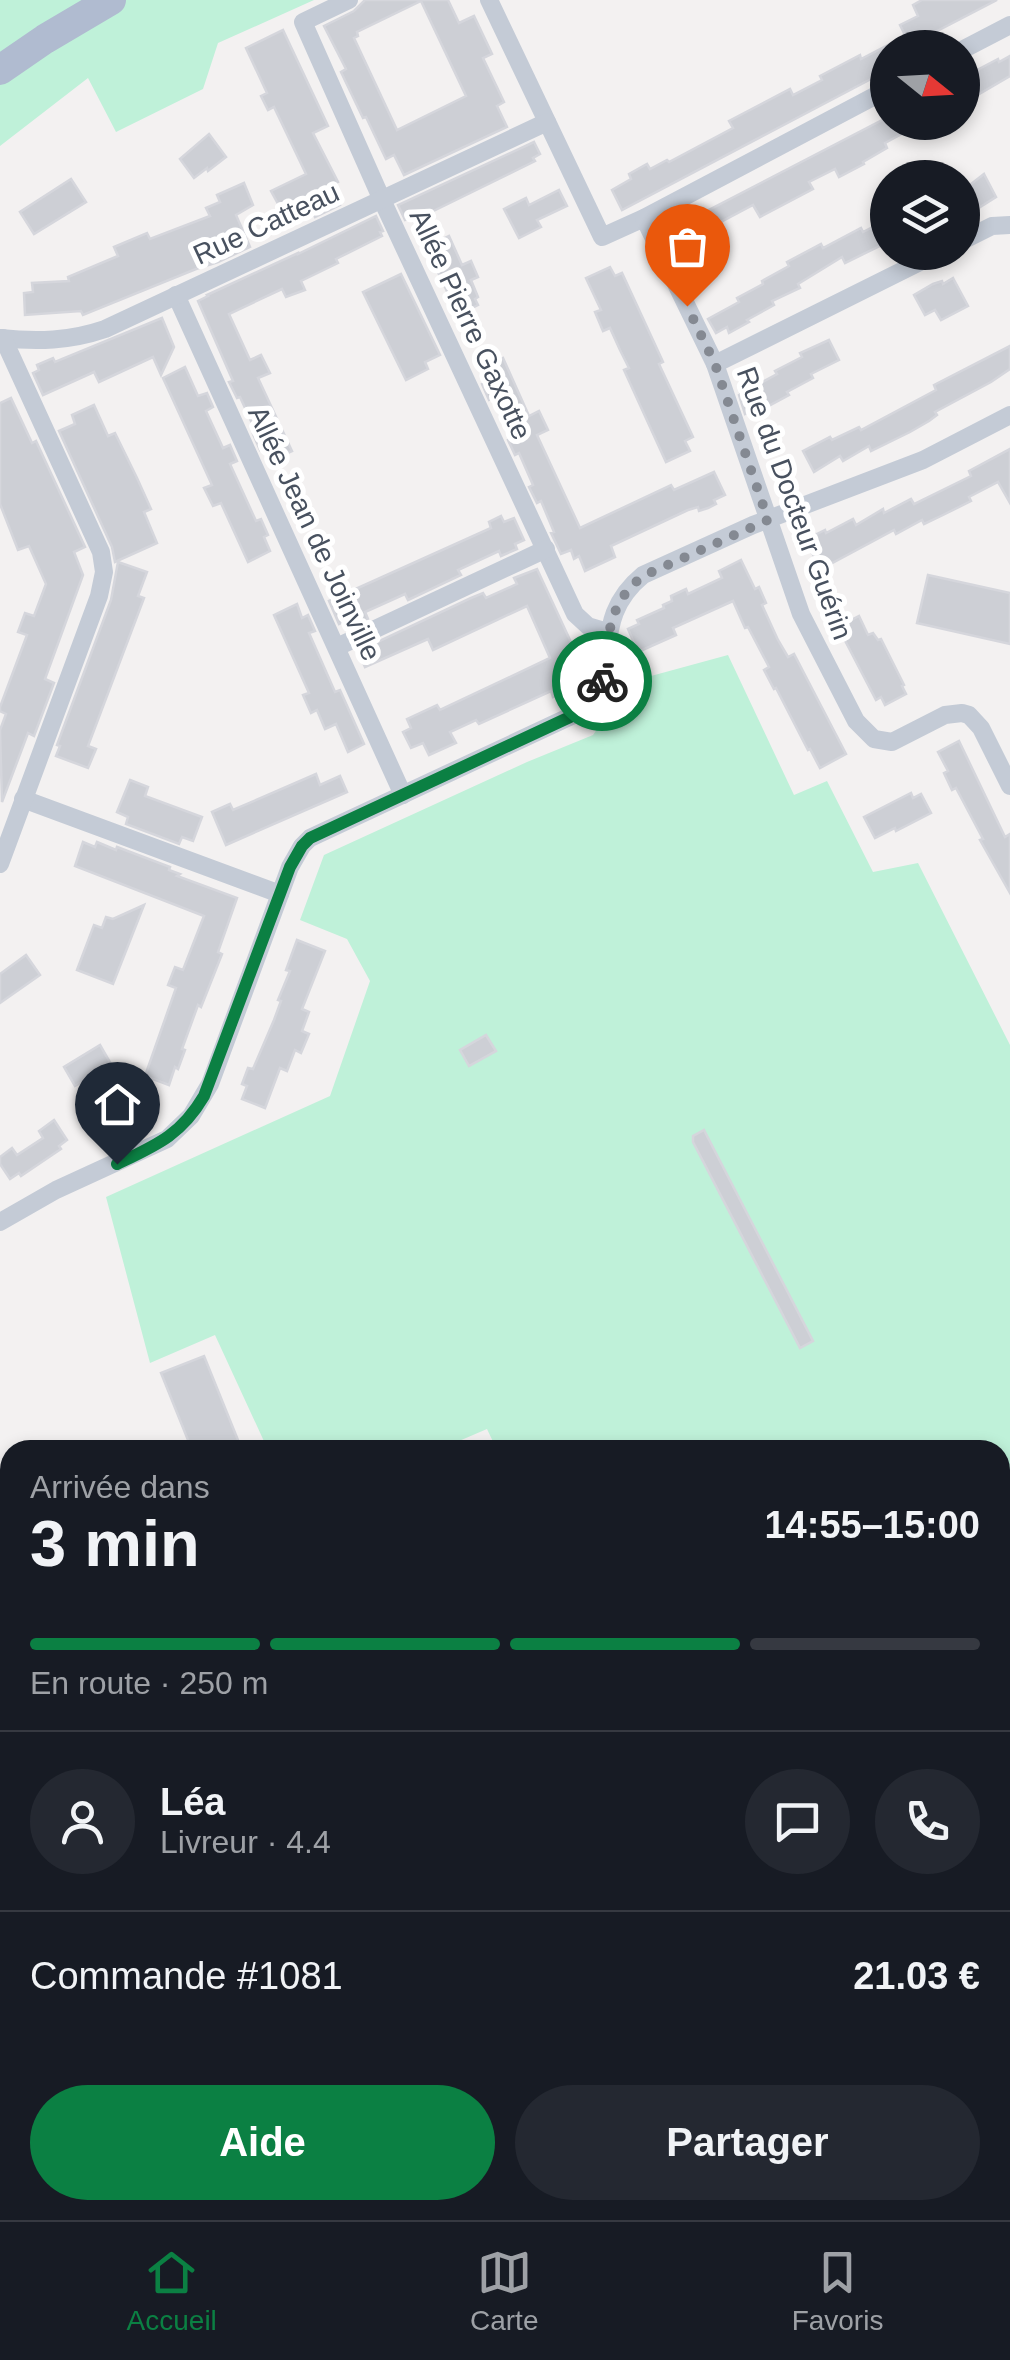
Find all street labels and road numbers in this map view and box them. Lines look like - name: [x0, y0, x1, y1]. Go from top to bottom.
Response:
- street label: Rue Catteau: [188, 176, 344, 271]
- street label: Allée Pierre Gaxotte: [404, 204, 538, 444]
- street label: Rue du Docteur Guérin: [731, 363, 858, 644]
- street label: Allée Jean de Joinville: [242, 401, 387, 665]

